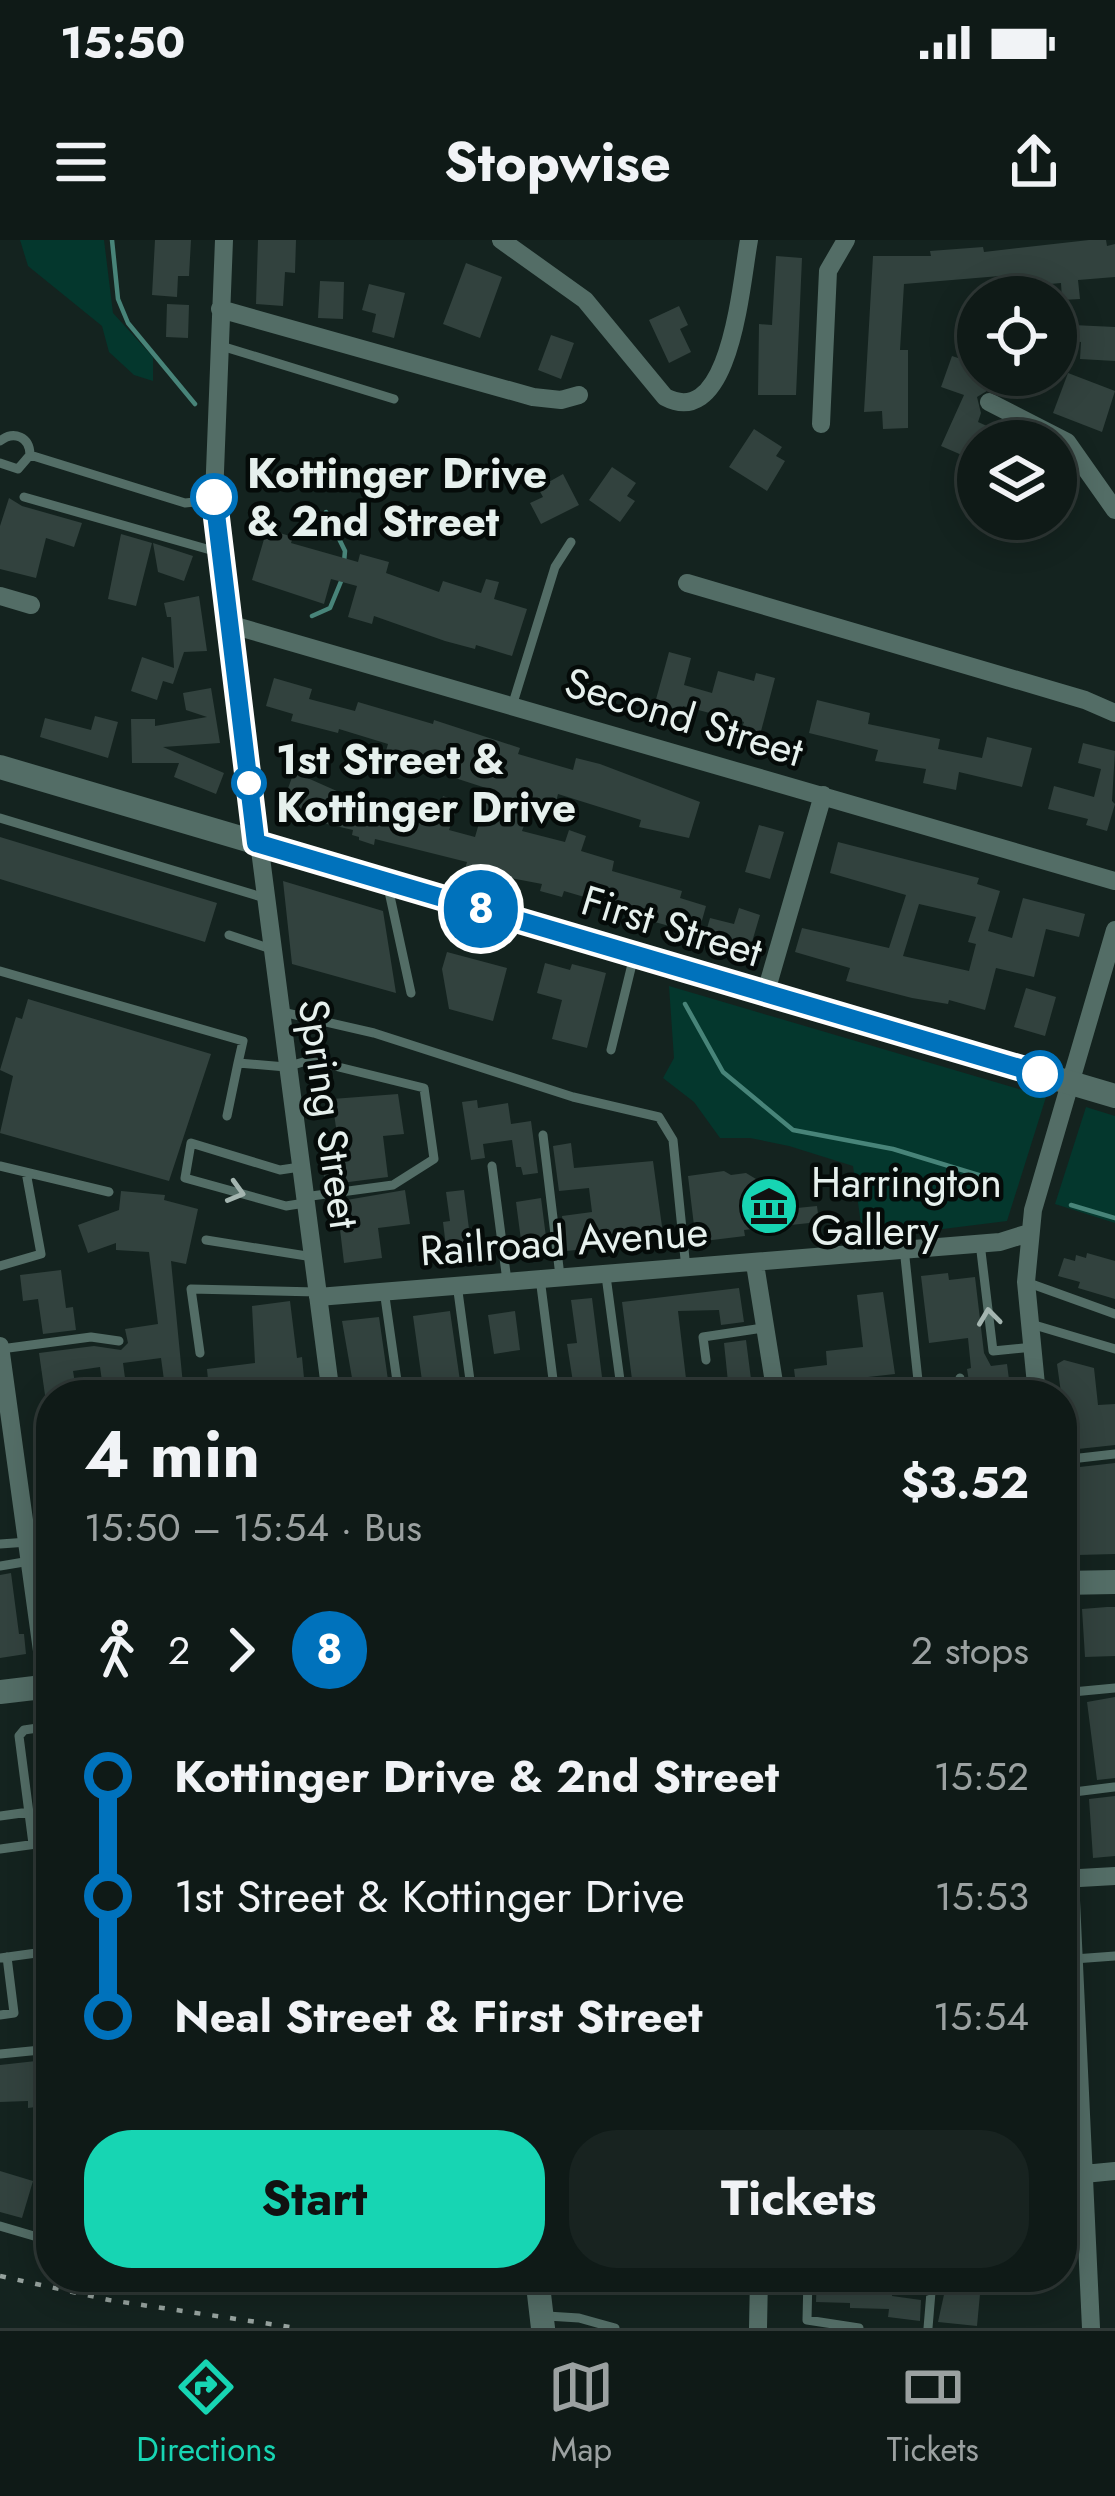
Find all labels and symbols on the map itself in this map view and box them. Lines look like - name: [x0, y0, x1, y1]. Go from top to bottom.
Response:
- place label: Kottinger Drive & 2nd Street: [247, 443, 547, 552]
- marker: Kottinger Drive & 2nd Street: [192, 475, 236, 519]
- street label: Second Street: [557, 652, 811, 782]
- place label: 1st Street & Kottinger Drive: [276, 729, 576, 838]
- marker: 1st Street & Kottinger Drive: [233, 767, 265, 799]
- line badge: 8: [442, 870, 520, 948]
- street label: First Street: [574, 870, 770, 982]
- street label: Spring Street: [283, 995, 375, 1233]
- unlabelled marker: [1018, 1052, 1062, 1096]
- place label: Harrington Gallery: [811, 1152, 1002, 1261]
- museum icon: Harrington Gallery: [738, 1175, 800, 1237]
- one-way arrow: [225, 1178, 246, 1203]
- street label: Railroad Avenue: [418, 1201, 710, 1281]
- one-way arrow: [977, 1307, 1003, 1327]

